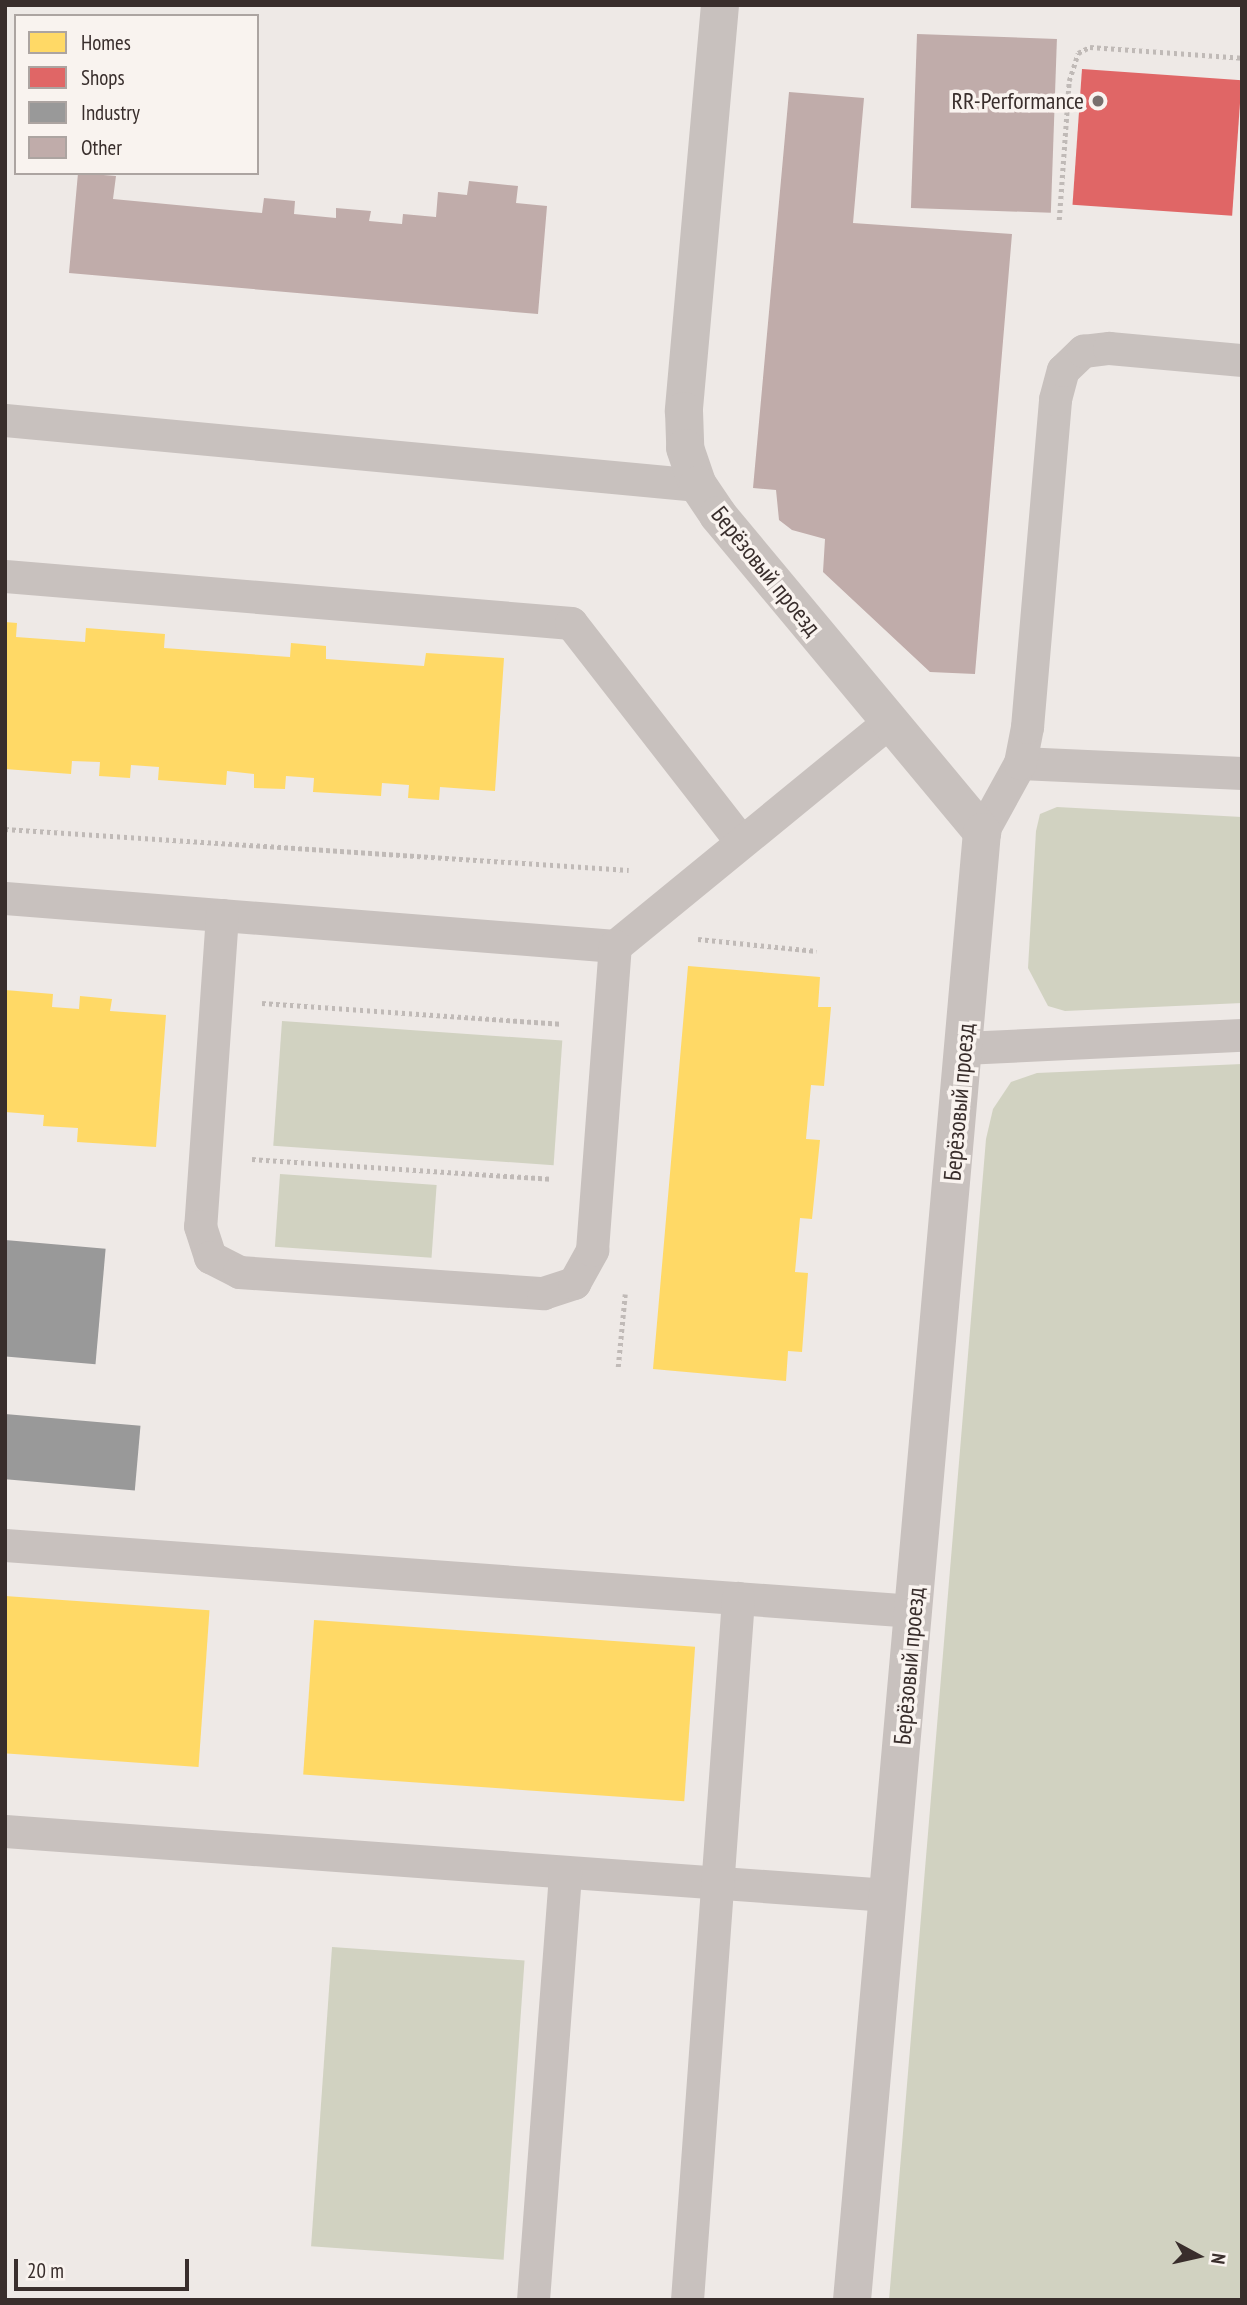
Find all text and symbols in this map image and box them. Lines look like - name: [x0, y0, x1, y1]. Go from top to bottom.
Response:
- legend: [14, 14, 259, 175]
- text: Homes: [81, 29, 131, 56]
- text: Shops: [81, 64, 125, 91]
- place label: RR-Performance: [951, 87, 1084, 115]
- marker: RR-Performance: [1090, 93, 1106, 109]
- text: Industry: [81, 99, 140, 126]
- text: Other: [81, 134, 122, 161]
- street label: Берёзовый проезд: [705, 501, 827, 641]
- street label: Берёзовый проезд: [938, 1022, 980, 1182]
- street label: Берёзовый проезд: [888, 1586, 930, 1746]
- north arrow: [1163, 2221, 1233, 2291]
- scale bar: [18, 2246, 192, 2290]
- text: N: [1206, 2252, 1231, 2266]
- text: 20 m: [27, 2257, 64, 2284]

